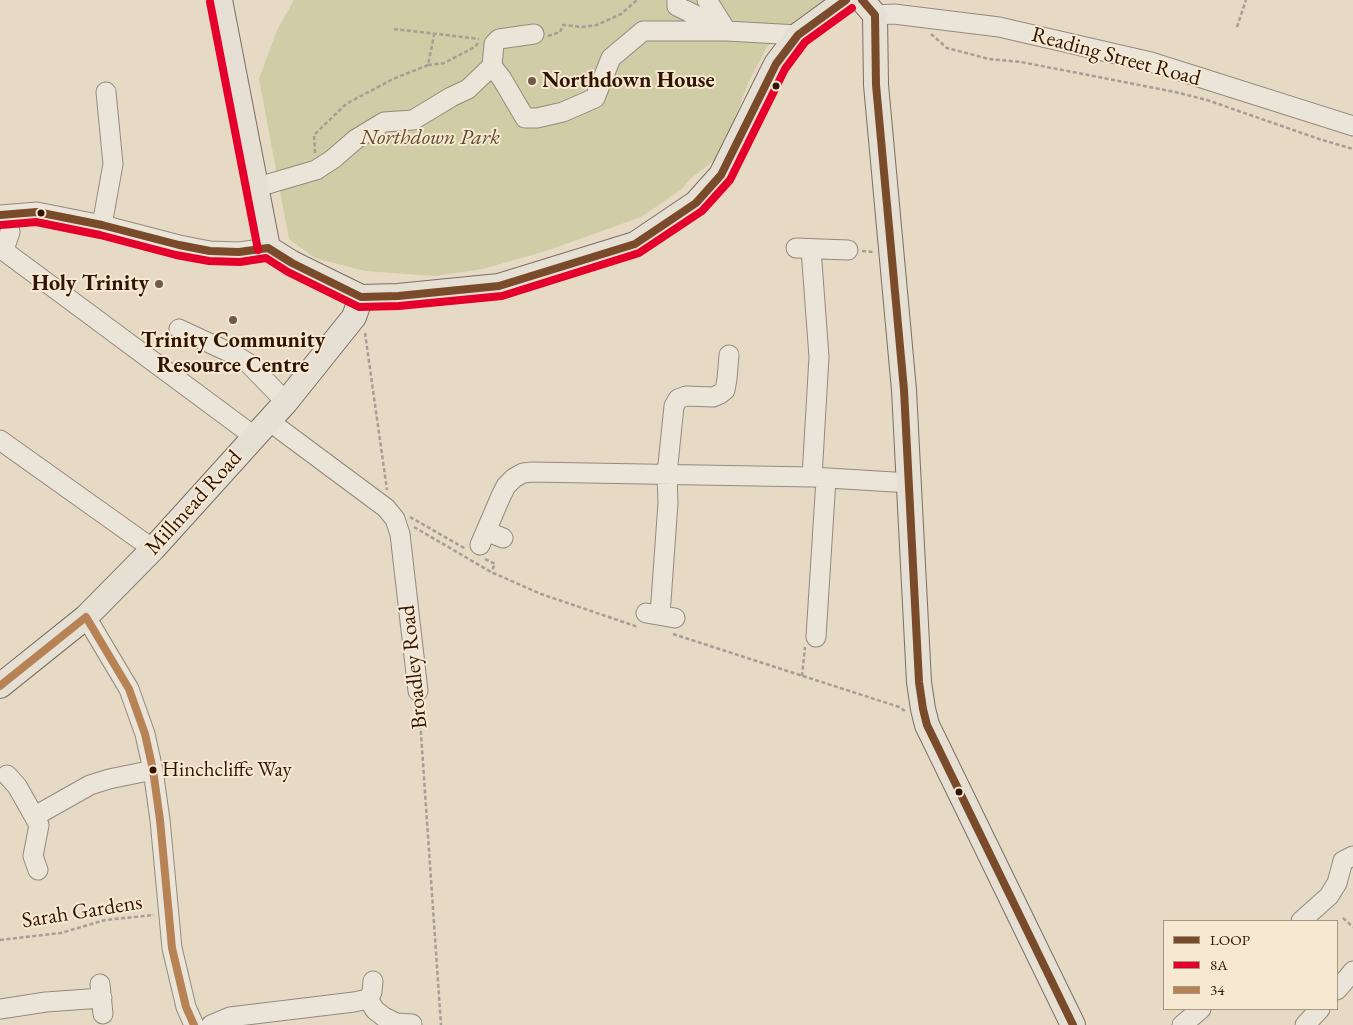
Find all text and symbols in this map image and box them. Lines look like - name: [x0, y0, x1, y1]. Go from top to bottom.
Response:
- street label: Reading Street Road: [1029, 22, 1203, 92]
- place label: Northdown House: [542, 68, 715, 94]
- marker: Northdown House: [526, 75, 538, 87]
- unlabelled marker: [771, 81, 781, 91]
- park label: Northdown Park: [360, 125, 500, 151]
- unlabelled marker: [36, 208, 46, 218]
- place label: Holy Trinity: [31, 271, 149, 297]
- marker: Holy Trinity: [153, 278, 165, 290]
- marker: Trinity Community Resource Centre: [227, 314, 239, 326]
- place label: Trinity Community Resource Centre: [141, 328, 325, 380]
- street label: Millmead Road: [140, 445, 248, 561]
- street label: Broadley Road: [394, 604, 434, 730]
- place label: Hinchcliffe Way: [162, 757, 292, 783]
- marker: Hinchcliffe Way: [148, 765, 158, 775]
- unlabelled marker: [954, 787, 964, 797]
- street label: Sarah Gardens: [20, 889, 144, 935]
- legend: [1163, 920, 1338, 1010]
- text: LOOP: [1210, 930, 1250, 949]
- text: 8A: [1210, 955, 1228, 974]
- text: 34: [1210, 980, 1224, 999]

